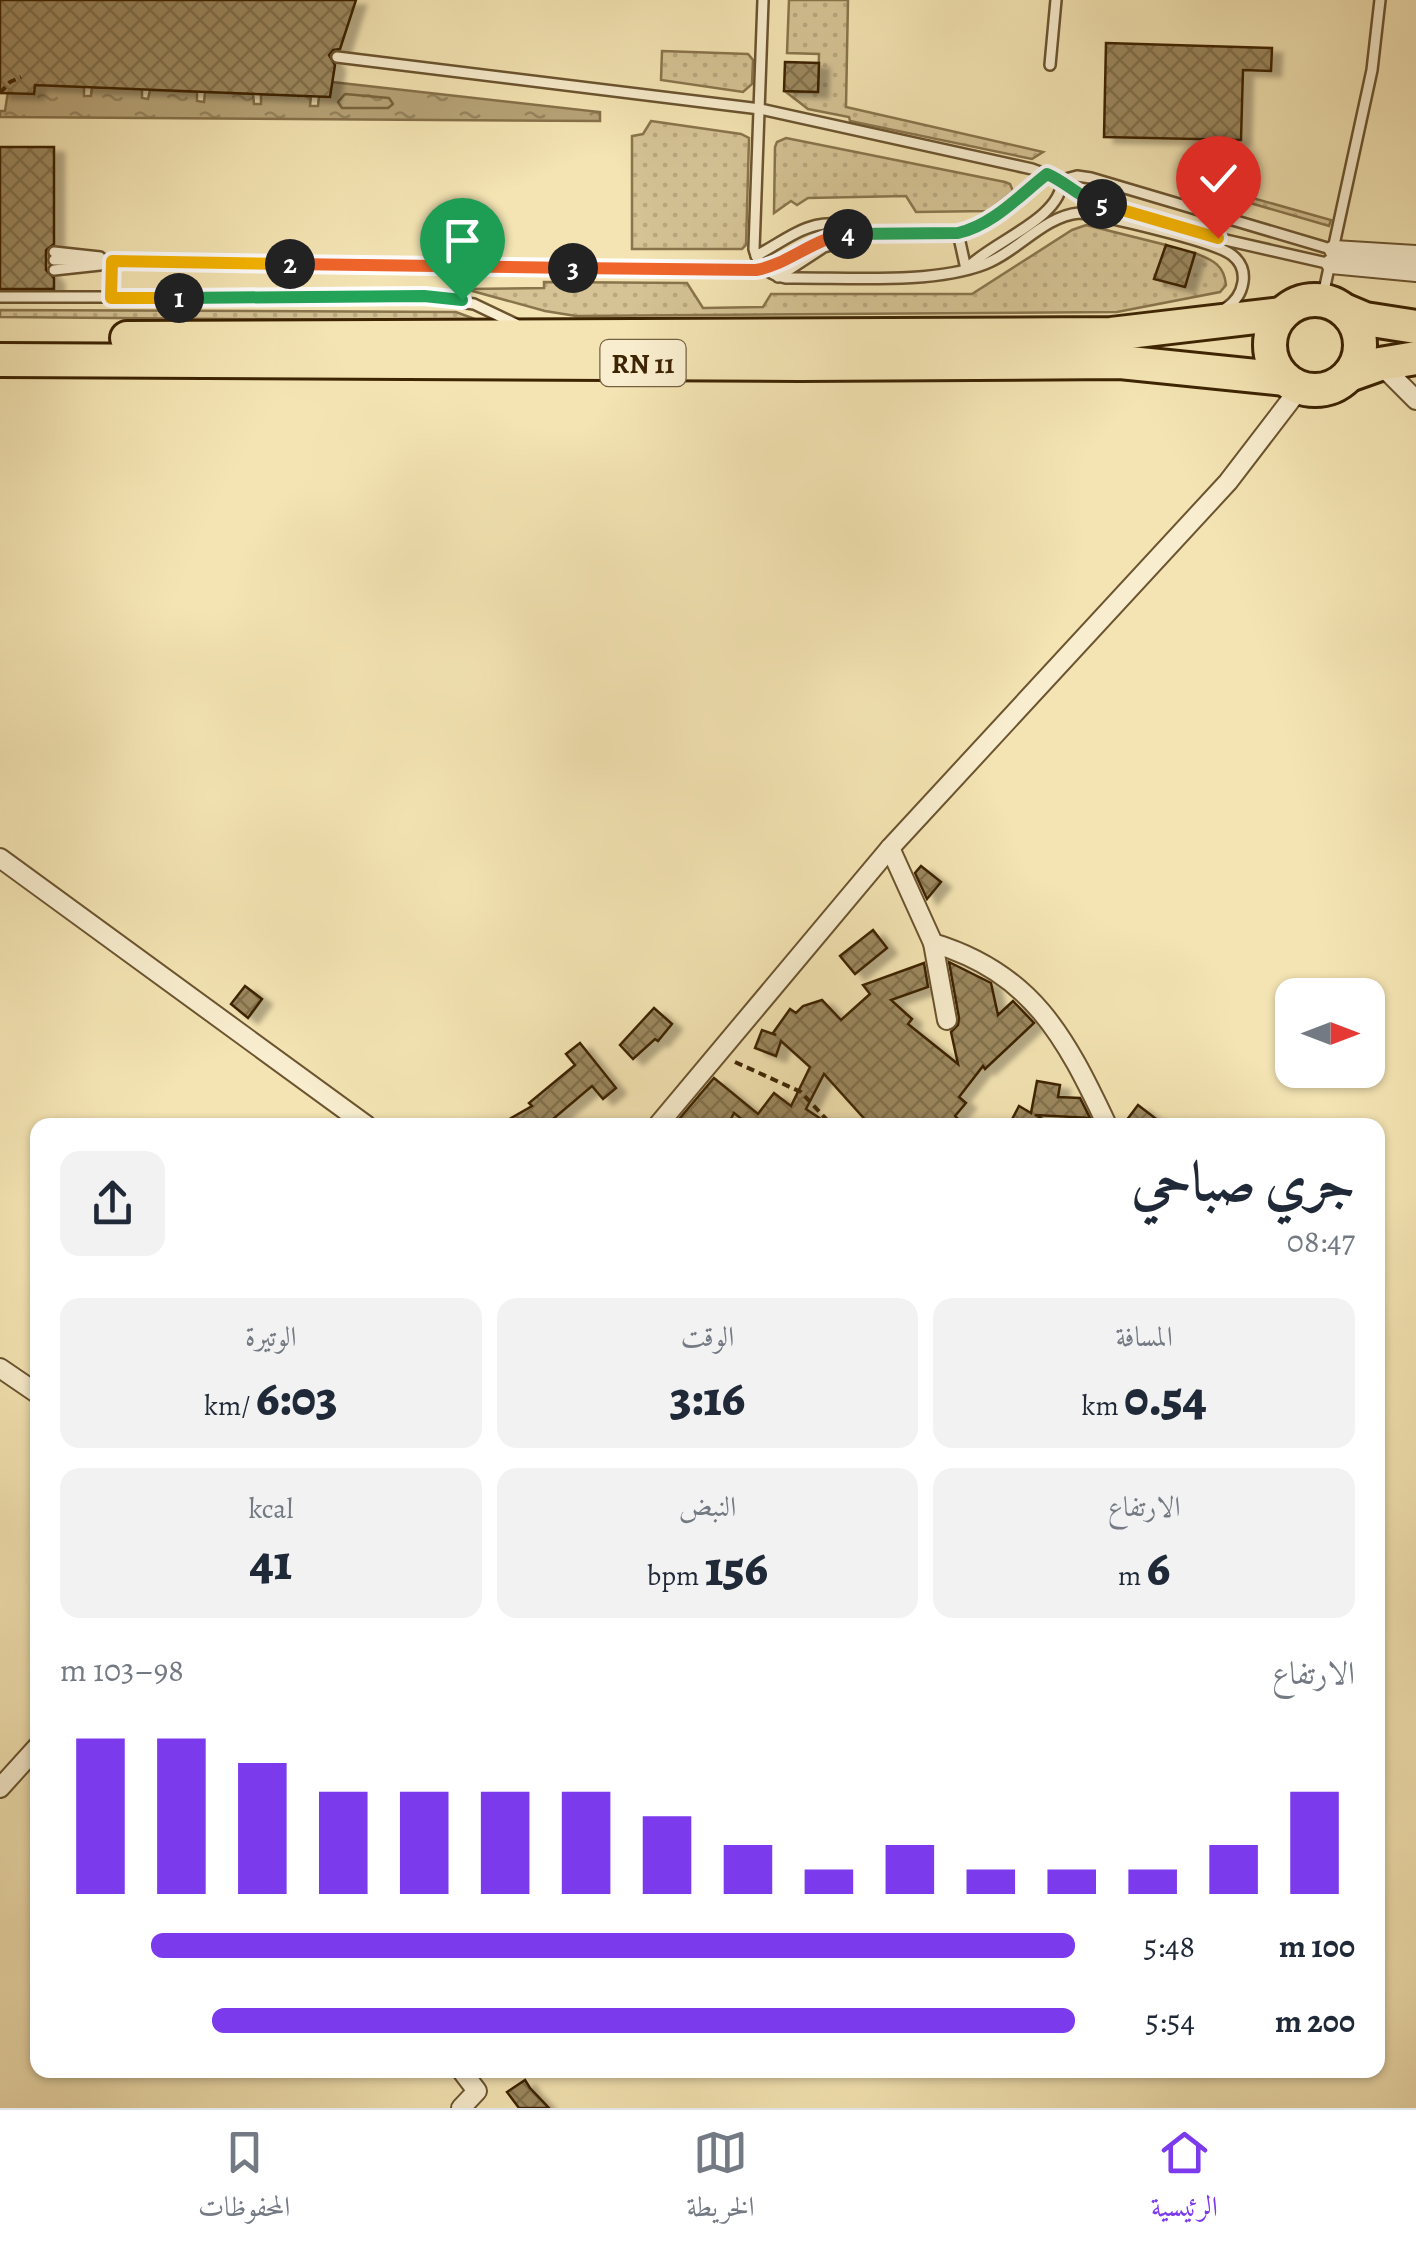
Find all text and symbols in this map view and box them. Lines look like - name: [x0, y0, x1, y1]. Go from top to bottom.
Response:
- pin: [1176, 136, 1261, 239]
- icon: check: [1191, 151, 1246, 206]
- pin: 5: [1077, 179, 1127, 229]
- text: 5: [1096, 185, 1108, 223]
- pin: [420, 198, 505, 301]
- pin: 4: [823, 209, 873, 259]
- icon: arrive: [435, 213, 490, 268]
- text: 4: [841, 215, 855, 253]
- pin: 2: [265, 239, 315, 289]
- pin: 3: [548, 243, 598, 293]
- text: 2: [283, 245, 297, 283]
- text: 3: [567, 249, 579, 287]
- pin: 1: [154, 273, 204, 323]
- text: 1: [174, 279, 184, 317]
- road number: RN 11: [600, 340, 686, 386]
- north arrow: [1275, 978, 1385, 1088]
- map controls: [1275, 978, 1385, 1088]
- text: جري صباحي: [1131, 1144, 1355, 1219]
- button: share: [60, 1151, 165, 1256]
- text: 08:47: [1287, 1219, 1355, 1263]
- text: الوتيرة: [245, 1318, 297, 1356]
- text: الوقت: [681, 1318, 734, 1356]
- text: المسافة: [1116, 1318, 1173, 1356]
- text: 6:03: [256, 1364, 338, 1432]
- text: 3:16: [670, 1364, 745, 1432]
- text: 0.54: [1124, 1364, 1207, 1432]
- text: /km: [204, 1387, 256, 1425]
- text: km: [1082, 1387, 1124, 1425]
- text: النبض: [679, 1488, 736, 1526]
- text: الارتفاع: [1108, 1488, 1181, 1526]
- text: kcal: [248, 1490, 293, 1528]
- text: 41: [250, 1528, 292, 1596]
- text: 156: [705, 1534, 768, 1602]
- text: 6: [1147, 1534, 1170, 1602]
- text: bpm: [647, 1557, 705, 1595]
- text: m: [1118, 1557, 1147, 1595]
- text: 98–103 m: [60, 1648, 184, 1692]
- text: الارتفاع: [1272, 1651, 1355, 1695]
- text: 5:48: [1144, 1924, 1195, 1968]
- text: 100 m: [1279, 1924, 1355, 1968]
- text: 5:54: [1145, 1999, 1195, 2043]
- text: 200 m: [1275, 1999, 1355, 2043]
- tab: المحفوظات: [198, 2125, 290, 2234]
- tab: الخريطة: [686, 2125, 755, 2234]
- tab: الرئيسية: [1151, 2125, 1218, 2234]

